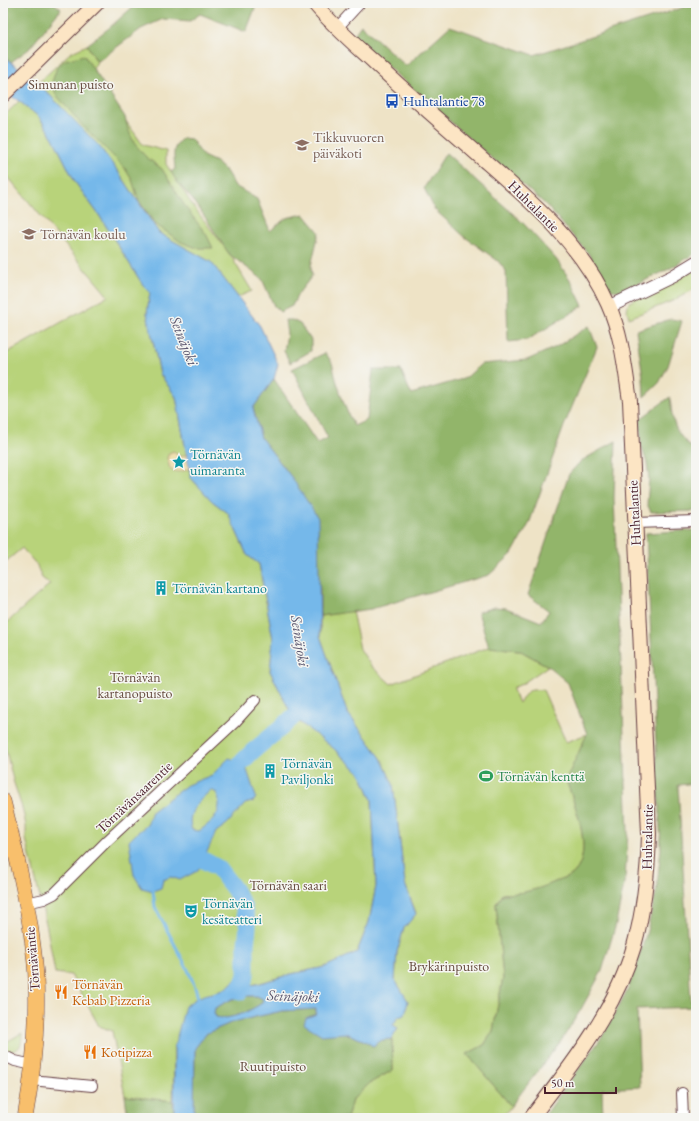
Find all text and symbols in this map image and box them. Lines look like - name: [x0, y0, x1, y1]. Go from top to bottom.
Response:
- park label: Simunan puisto: [28, 75, 114, 93]
- place label: Huhtalantie 78: [403, 92, 485, 110]
- bus stop icon: Huhtalantie 78: [384, 93, 400, 109]
- place label: Tikkuvuoren päiväkoti: [313, 128, 385, 162]
- school or university icon: Tikkuvuoren päiväkoti: [294, 137, 310, 153]
- street label: Huhtalantie: [504, 176, 564, 236]
- place label: Törnävän koulu: [40, 225, 126, 243]
- school or university icon: Törnävän koulu: [21, 226, 37, 242]
- water label: Seinäjoki: [166, 312, 203, 369]
- place label: Törnävän uimaranta: [190, 445, 245, 479]
- place icon: Törnävän uimaranta: [171, 454, 187, 470]
- street label: Huhtalantie: [623, 479, 645, 546]
- place label: Törnävän kartano: [172, 579, 267, 597]
- building icon: Törnävän kartano: [153, 580, 169, 596]
- water label: Seinäjoki: [287, 613, 314, 669]
- park label: Törnävän kartanopuisto: [97, 668, 173, 702]
- place label: Törnävän Paviljonki: [281, 754, 334, 788]
- street label: Törnävänsaarentie: [92, 757, 176, 837]
- building icon: Törnävän Paviljonki: [262, 763, 278, 779]
- place label: Törnävän kenttä: [497, 767, 585, 785]
- sports icon: Törnävän kenttä: [478, 768, 494, 784]
- street label: Huhtalantie: [637, 804, 657, 870]
- park label: Törnävän saari: [249, 876, 327, 894]
- place label: Törnävän kesäteatteri: [202, 894, 263, 928]
- theatre icon: Törnävän kesäteatteri: [183, 903, 199, 919]
- street label: Törnäväntie: [20, 926, 44, 992]
- park label: Brykärinpuisto: [409, 957, 489, 975]
- place label: Törnävän Kebab Pizzeria: [72, 975, 151, 1009]
- restaurant icon: Törnävän Kebab Pizzeria: [53, 984, 69, 1000]
- water label: Seinäjoki: [266, 985, 320, 1006]
- place label: Kotipizza: [101, 1043, 153, 1061]
- restaurant icon: Kotipizza: [82, 1044, 98, 1060]
- park label: Ruutipuisto: [240, 1057, 306, 1075]
- scale bar: [545, 1069, 616, 1095]
- text: 50 m: [551, 1075, 575, 1091]

